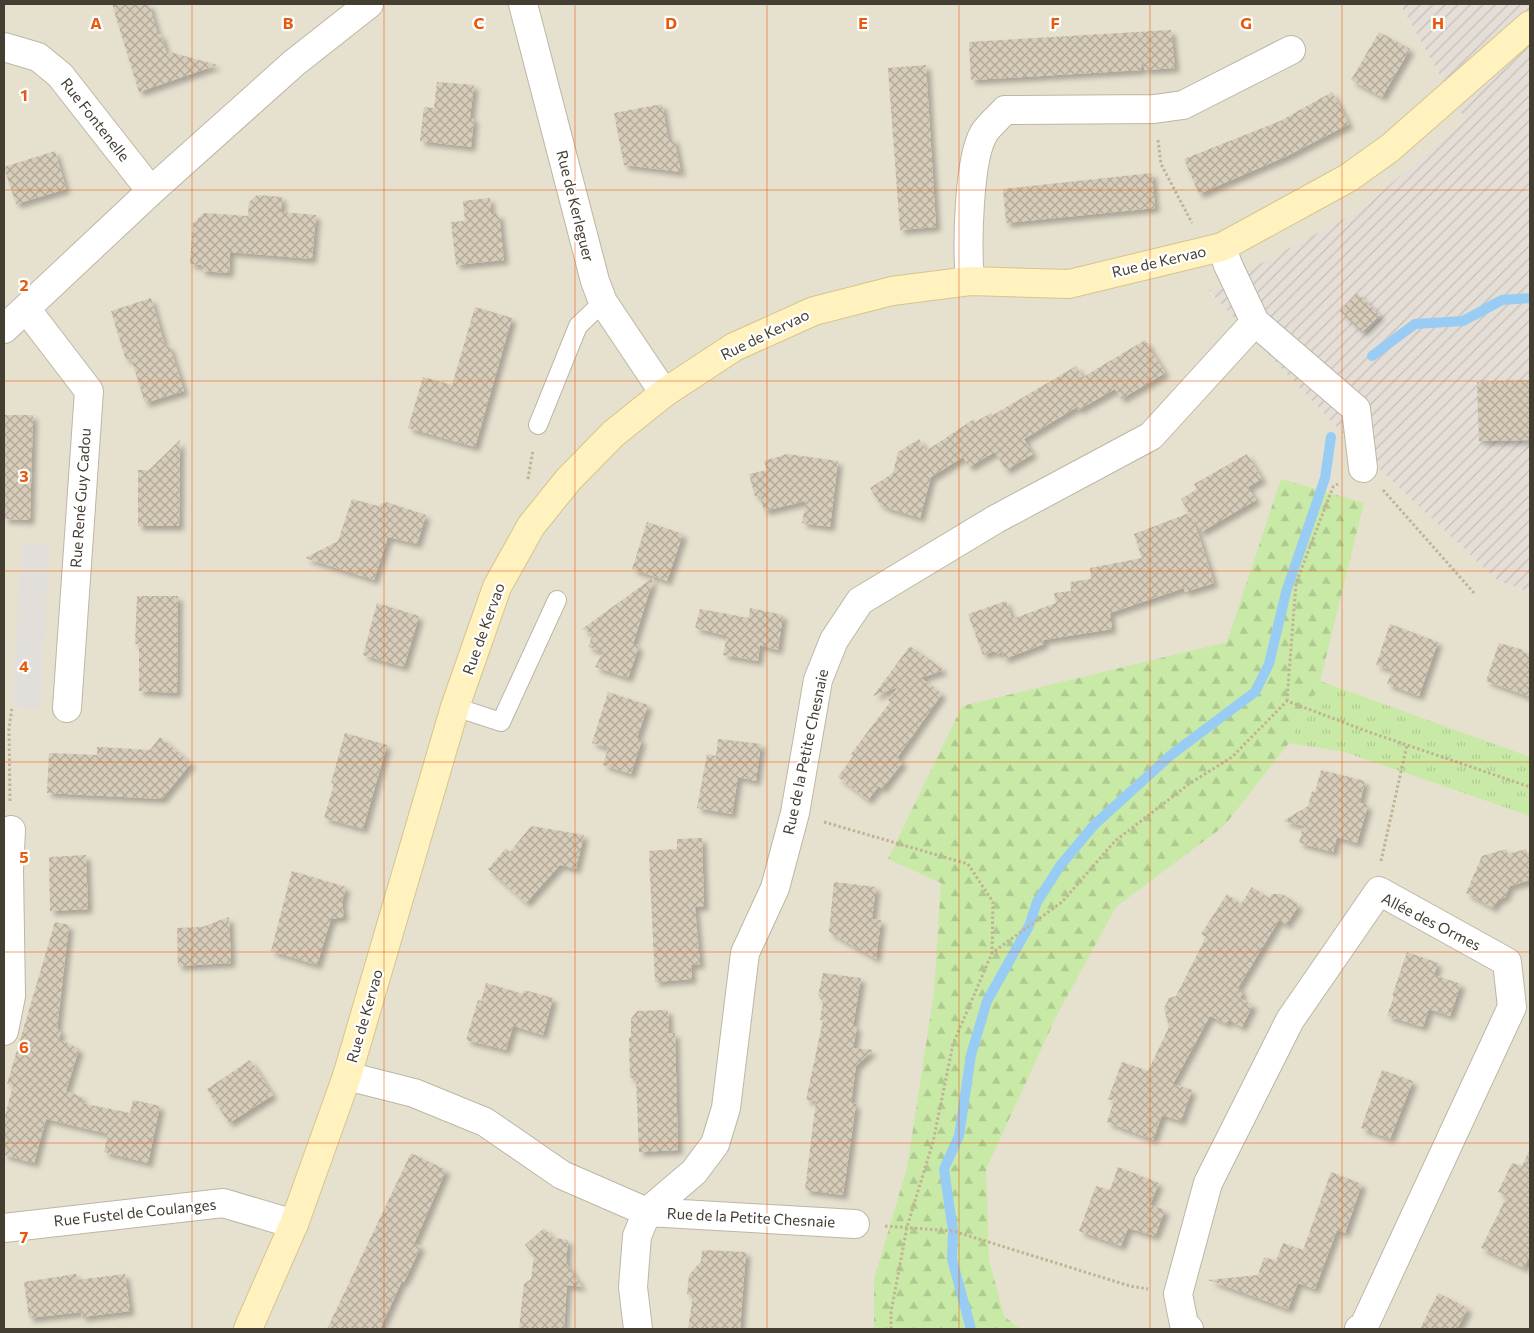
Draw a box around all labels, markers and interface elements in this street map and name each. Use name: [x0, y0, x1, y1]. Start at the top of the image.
text: A: [90, 13, 102, 32]
text: B: [283, 13, 294, 32]
text: C: [474, 13, 485, 32]
text: D: [665, 13, 677, 32]
text: E: [858, 13, 868, 32]
text: F: [1050, 13, 1060, 32]
text: G: [1240, 13, 1252, 32]
text: H: [1432, 13, 1444, 32]
street label: Rue Fontenelle: [58, 74, 134, 165]
text: 1: [20, 85, 28, 104]
street label: Rue de Kerleguer: [553, 148, 599, 263]
street label: Rue de Kervao: [1110, 241, 1208, 281]
text: 2: [19, 275, 29, 294]
street label: Rue de Kervao: [717, 305, 812, 363]
street label: Rue René Guy Cadou: [66, 427, 94, 568]
text: 3: [19, 466, 29, 485]
street label: Rue de Kervao: [458, 580, 508, 677]
text: 4: [19, 656, 29, 675]
street label: Rue de la Petite Chesnaie: [779, 667, 831, 836]
text: 5: [19, 847, 29, 866]
street label: Allée des Ormes: [1379, 888, 1484, 954]
street label: Rue de Kervao: [342, 967, 386, 1065]
text: 6: [19, 1037, 29, 1056]
street label: Rue Fustel de Coulanges: [53, 1194, 217, 1229]
street label: Rue de la Petite Chesnaie: [666, 1204, 836, 1230]
text: 7: [20, 1227, 29, 1246]

